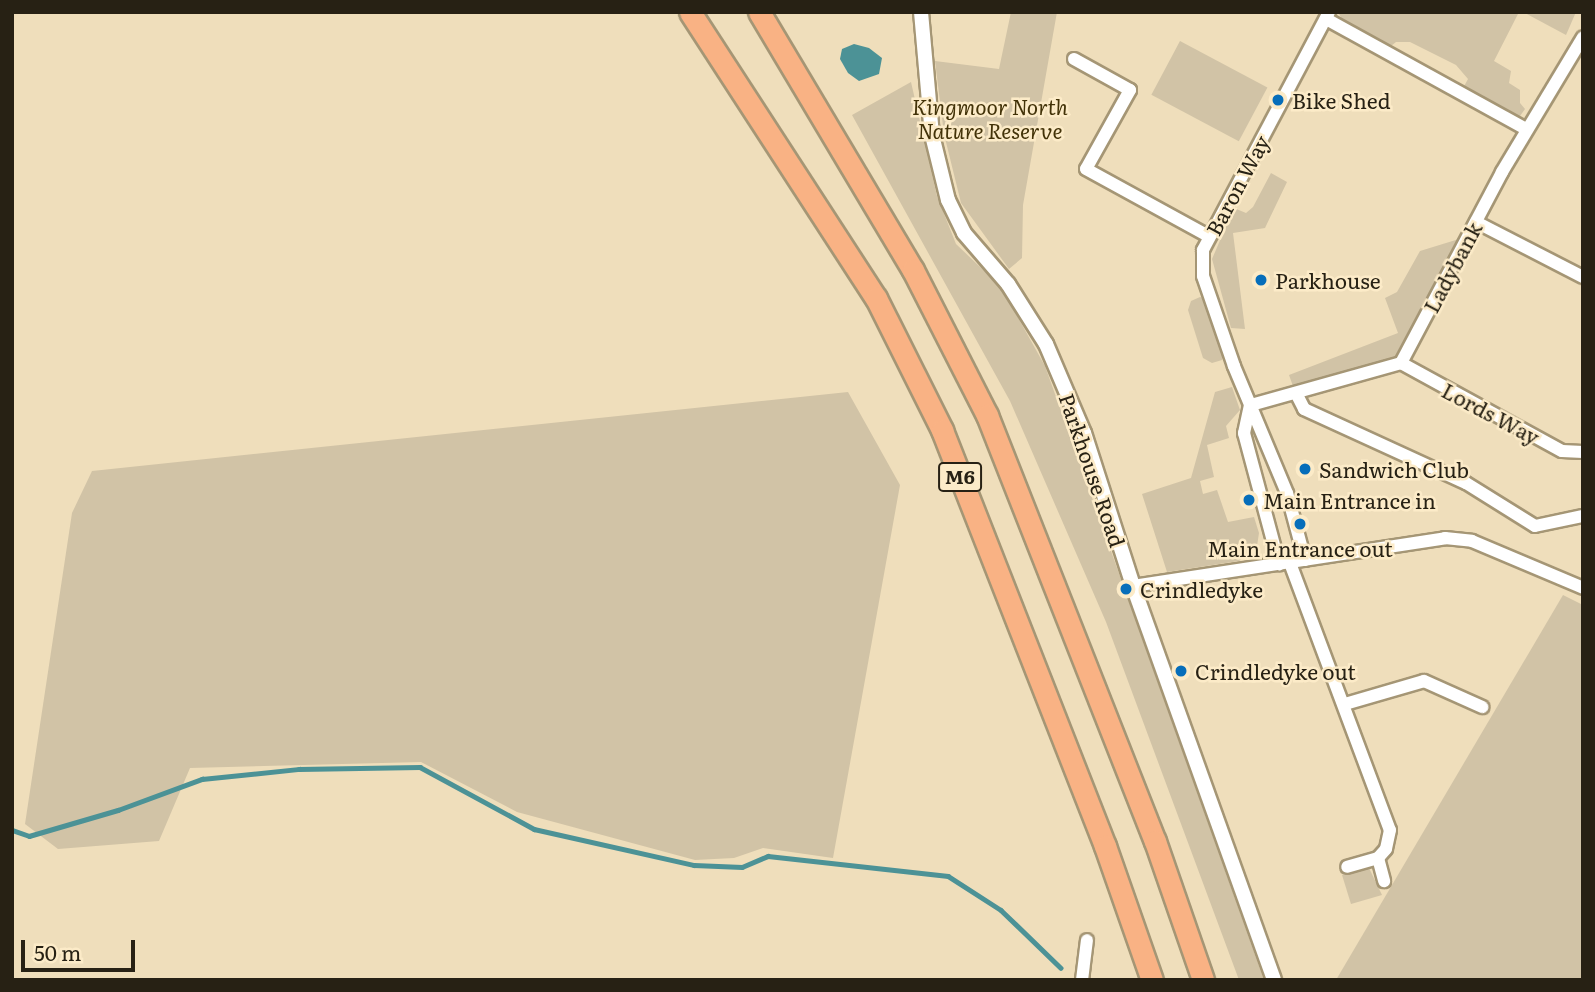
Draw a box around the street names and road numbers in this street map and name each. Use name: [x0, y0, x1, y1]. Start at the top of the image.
street label: Baron Way: [1200, 131, 1274, 239]
street label: Ladybank: [1418, 217, 1486, 317]
street label: Lords Way: [1438, 377, 1544, 449]
street label: Parkhouse Road: [1055, 390, 1131, 550]
road number: M6: [937, 462, 983, 492]

